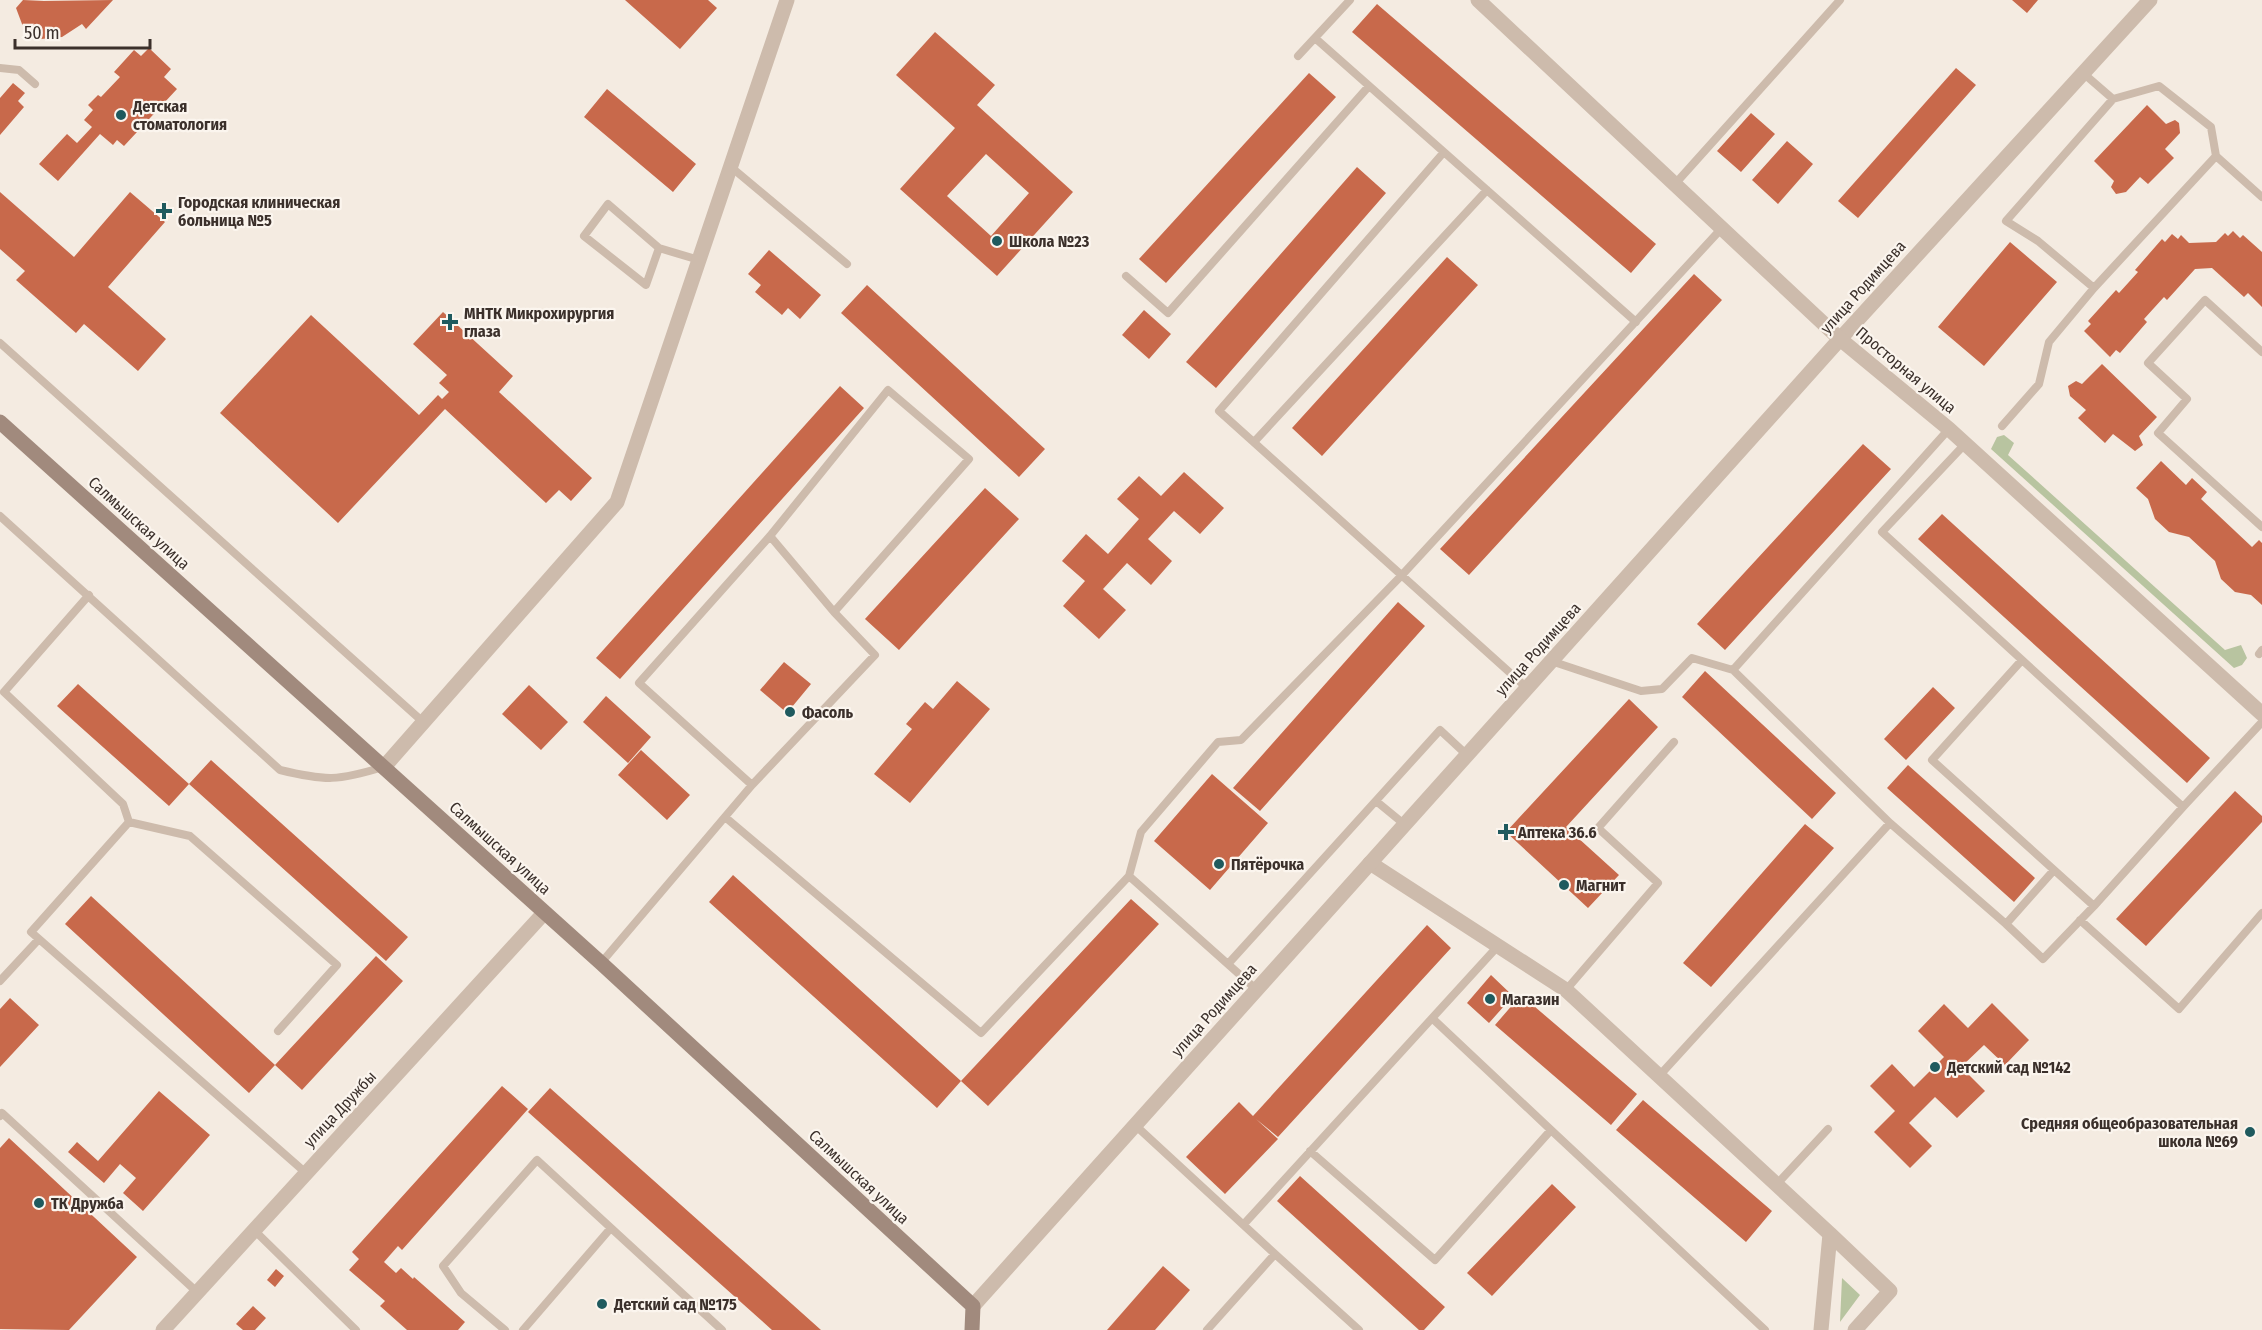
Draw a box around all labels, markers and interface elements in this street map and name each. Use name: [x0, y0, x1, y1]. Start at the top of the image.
scale bar: [15, 12, 150, 50]
text: 50 m: [24, 22, 60, 44]
place label: Детская стоматология: [132, 97, 227, 134]
marker: Детская стоматология: [114, 108, 128, 122]
place label: Городская клиническая больница №5: [178, 193, 340, 230]
marker: Городская клиническая больница №5: [155, 202, 173, 220]
place label: Школа №23: [1009, 232, 1090, 251]
marker: Школа №23: [990, 234, 1004, 248]
street label: улица Родимцева: [1816, 237, 1910, 337]
place label: МНТК Микрохирургия глаза: [464, 304, 614, 341]
marker: МНТК Микрохирургия глаза: [441, 313, 459, 331]
street label: Просторная улица: [1852, 323, 1960, 417]
street label: Салмышская улица: [84, 473, 194, 574]
street label: улица Родимцева: [1491, 599, 1585, 699]
place label: Фасоль: [802, 703, 853, 722]
marker: Фасоль: [783, 705, 797, 719]
street label: Салмышская улица: [445, 798, 555, 899]
place label: Аптека 36.6: [1517, 823, 1597, 842]
marker: Аптека 36.6: [1499, 825, 1513, 839]
place label: Пятёрочка: [1231, 855, 1304, 874]
marker: Пятёрочка: [1212, 857, 1226, 871]
place label: Магнит: [1576, 876, 1626, 895]
marker: Магнит: [1557, 878, 1571, 892]
street label: улица Родимцева: [1167, 960, 1261, 1060]
place label: Магазин: [1502, 990, 1559, 1009]
marker: Магазин: [1483, 992, 1497, 1006]
place label: Детский сад №142: [1946, 1058, 2071, 1077]
marker: Детский сад №142: [1928, 1060, 1942, 1074]
street label: улица Дружбы: [300, 1067, 380, 1151]
place label: Средняя общеобразовательная школа №69: [2021, 1114, 2238, 1151]
marker: Средняя общеобразовательная школа №69: [2243, 1125, 2257, 1139]
street label: Салмышская улица: [805, 1126, 913, 1228]
place label: ТК Дружба: [51, 1194, 124, 1213]
marker: ТК Дружба: [32, 1196, 46, 1210]
place label: Детский сад №175: [613, 1295, 737, 1314]
marker: Детский сад №175: [595, 1297, 609, 1311]

